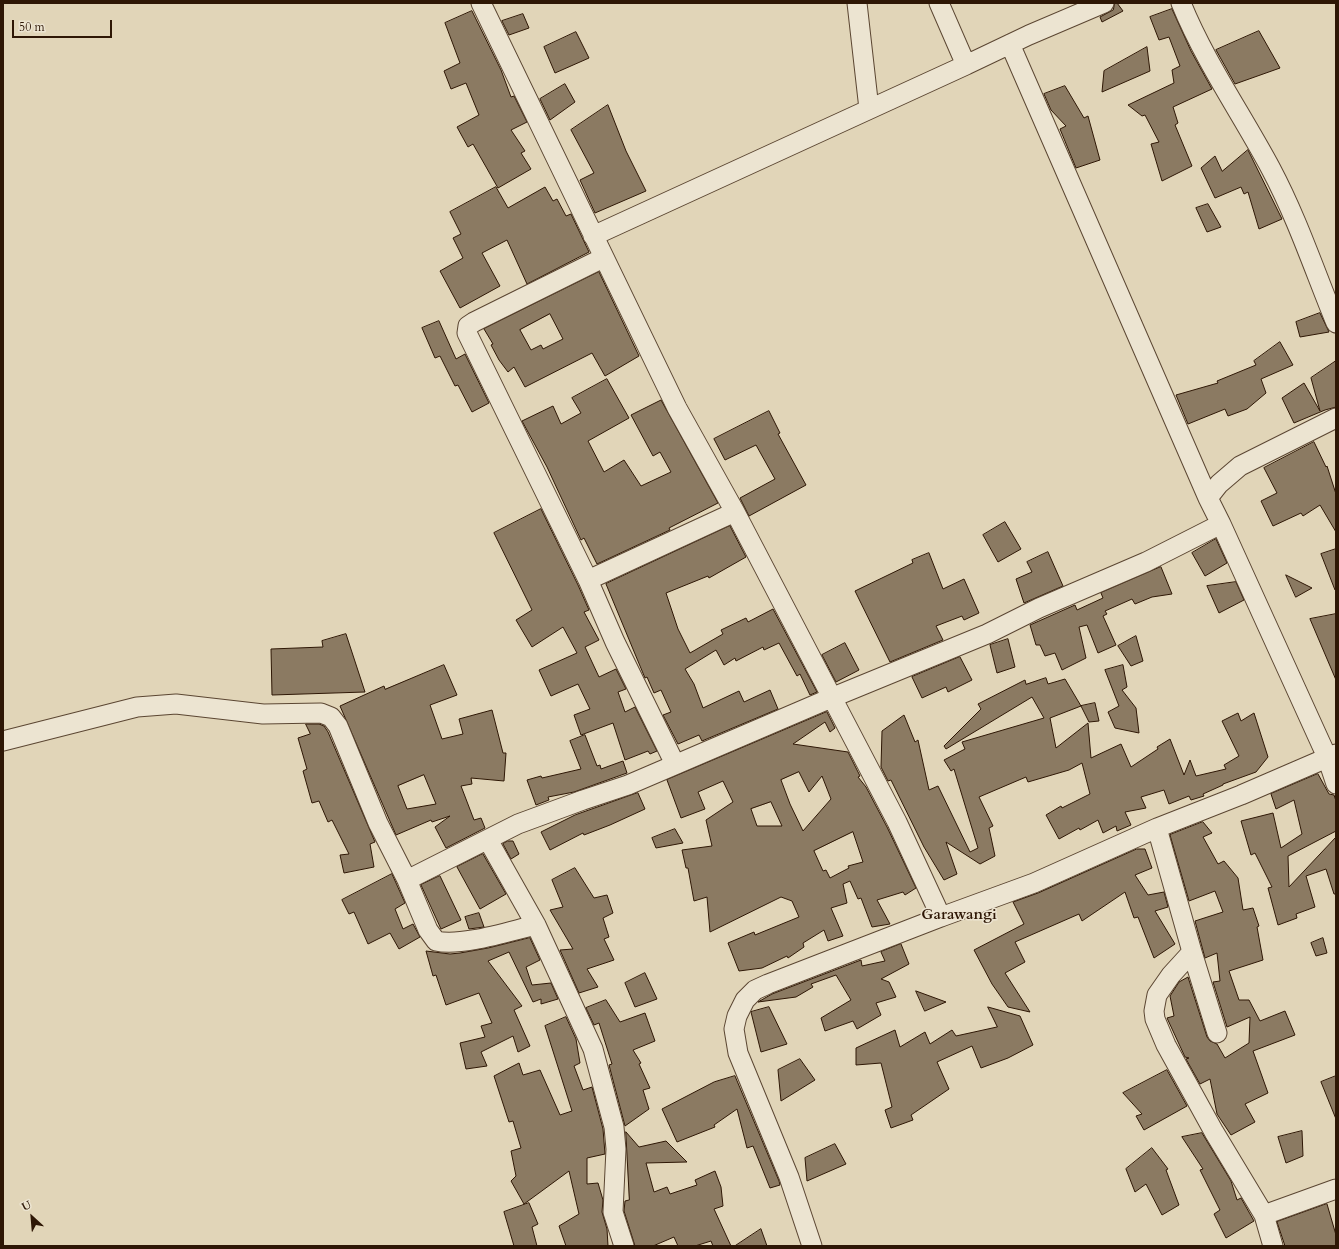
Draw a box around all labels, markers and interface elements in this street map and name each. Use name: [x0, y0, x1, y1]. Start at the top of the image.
scale bar: [14, 12, 114, 38]
text: 50 m: [19, 19, 45, 35]
district label: Garawangi: [921, 907, 997, 925]
north arrow: [12, 1197, 52, 1237]
text: U: [19, 1197, 34, 1214]

